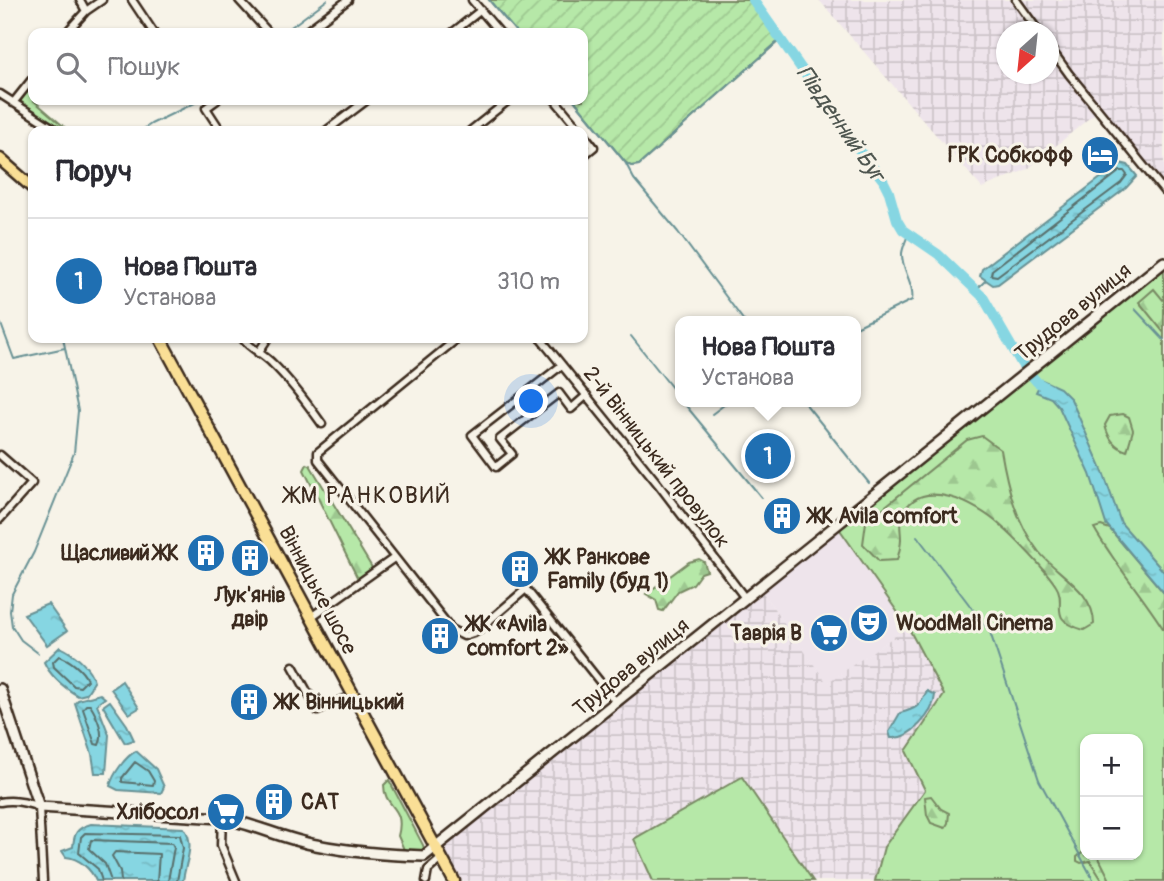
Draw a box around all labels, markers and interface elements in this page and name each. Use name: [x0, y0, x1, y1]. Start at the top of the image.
north arrow: [996, 21, 1059, 84]
search box: [28, 28, 588, 105]
icon: search: [52, 48, 90, 86]
text: Пошук: [108, 51, 181, 83]
water label: Південний Буг: [790, 60, 893, 189]
hotel icon: ГРК Собкофф: [1079, 134, 1121, 176]
place label: ГРК Собкофф: [948, 142, 1073, 169]
text: Поруч: [56, 153, 132, 190]
text: Нова Пошта: [123, 251, 257, 283]
street label: Трудова вулиця: [1010, 257, 1137, 367]
text: 1: [75, 267, 84, 296]
text: 310 m: [497, 267, 560, 296]
text: Установа: [123, 283, 216, 312]
popup: [675, 316, 861, 407]
text: Нова Пошта: [701, 331, 835, 363]
street label: 2-й Вінницький провулок: [577, 361, 736, 554]
text: Установа: [701, 363, 794, 392]
your location: [514, 384, 548, 418]
pin: 1: [745, 430, 791, 482]
district label: ЖМ РАНКОВИЙ: [282, 481, 451, 510]
building icon: ЖК Avila comfort: [761, 495, 803, 537]
place label: ЖК Avila comfort: [805, 503, 958, 530]
street label: Вінницьке шосе: [272, 521, 363, 660]
building icon: Щасливий ЖК: [185, 532, 227, 574]
building icon: Лук'янів двір: [229, 537, 271, 579]
place label: Щасливий ЖК: [60, 540, 179, 567]
place label: ЖК Ранкове Family (буд 1): [543, 544, 670, 595]
building icon: ЖК Ранкове Family (буд 1): [499, 548, 541, 590]
place label: Лук'янів двір: [214, 582, 285, 633]
theatre icon: WoodMall Cinema: [848, 602, 890, 644]
place label: WoodMall Cinema: [896, 610, 1053, 637]
place label: ЖК «Avila comfort 2»: [463, 611, 569, 662]
street label: Трудова вулиця: [568, 612, 695, 722]
supermarket icon: Таврія В: [808, 612, 850, 654]
building icon: ЖК «Avila comfort 2»: [419, 615, 461, 657]
place label: Таврія В: [729, 620, 802, 647]
building icon: ЖК Вінницький: [228, 681, 270, 723]
place label: ЖК Вінницький: [272, 689, 404, 716]
map controls: [1080, 734, 1143, 860]
button: +: [1080, 734, 1143, 797]
building icon: САТ: [253, 781, 295, 823]
place label: САТ: [301, 789, 340, 816]
supermarket icon: Хлібосол: [205, 791, 247, 833]
button: −: [1080, 797, 1143, 860]
place label: Хлібосол: [117, 799, 199, 826]

